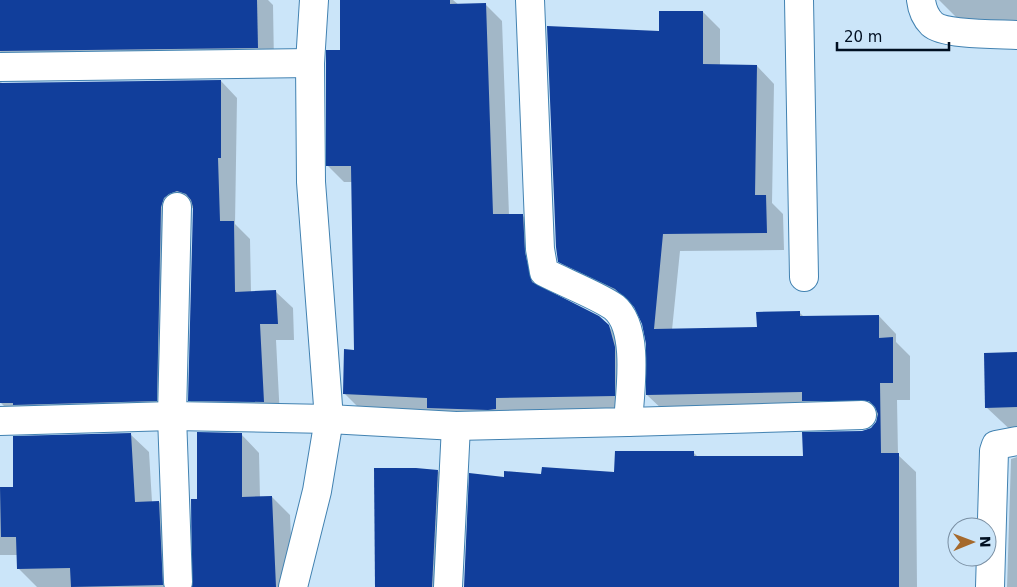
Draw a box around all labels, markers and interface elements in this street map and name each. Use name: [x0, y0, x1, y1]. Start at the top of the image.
scale bar: [837, 20, 950, 52]
text: 20 m: [844, 28, 882, 46]
north arrow: [947, 517, 997, 567]
text: N: [977, 536, 993, 548]

